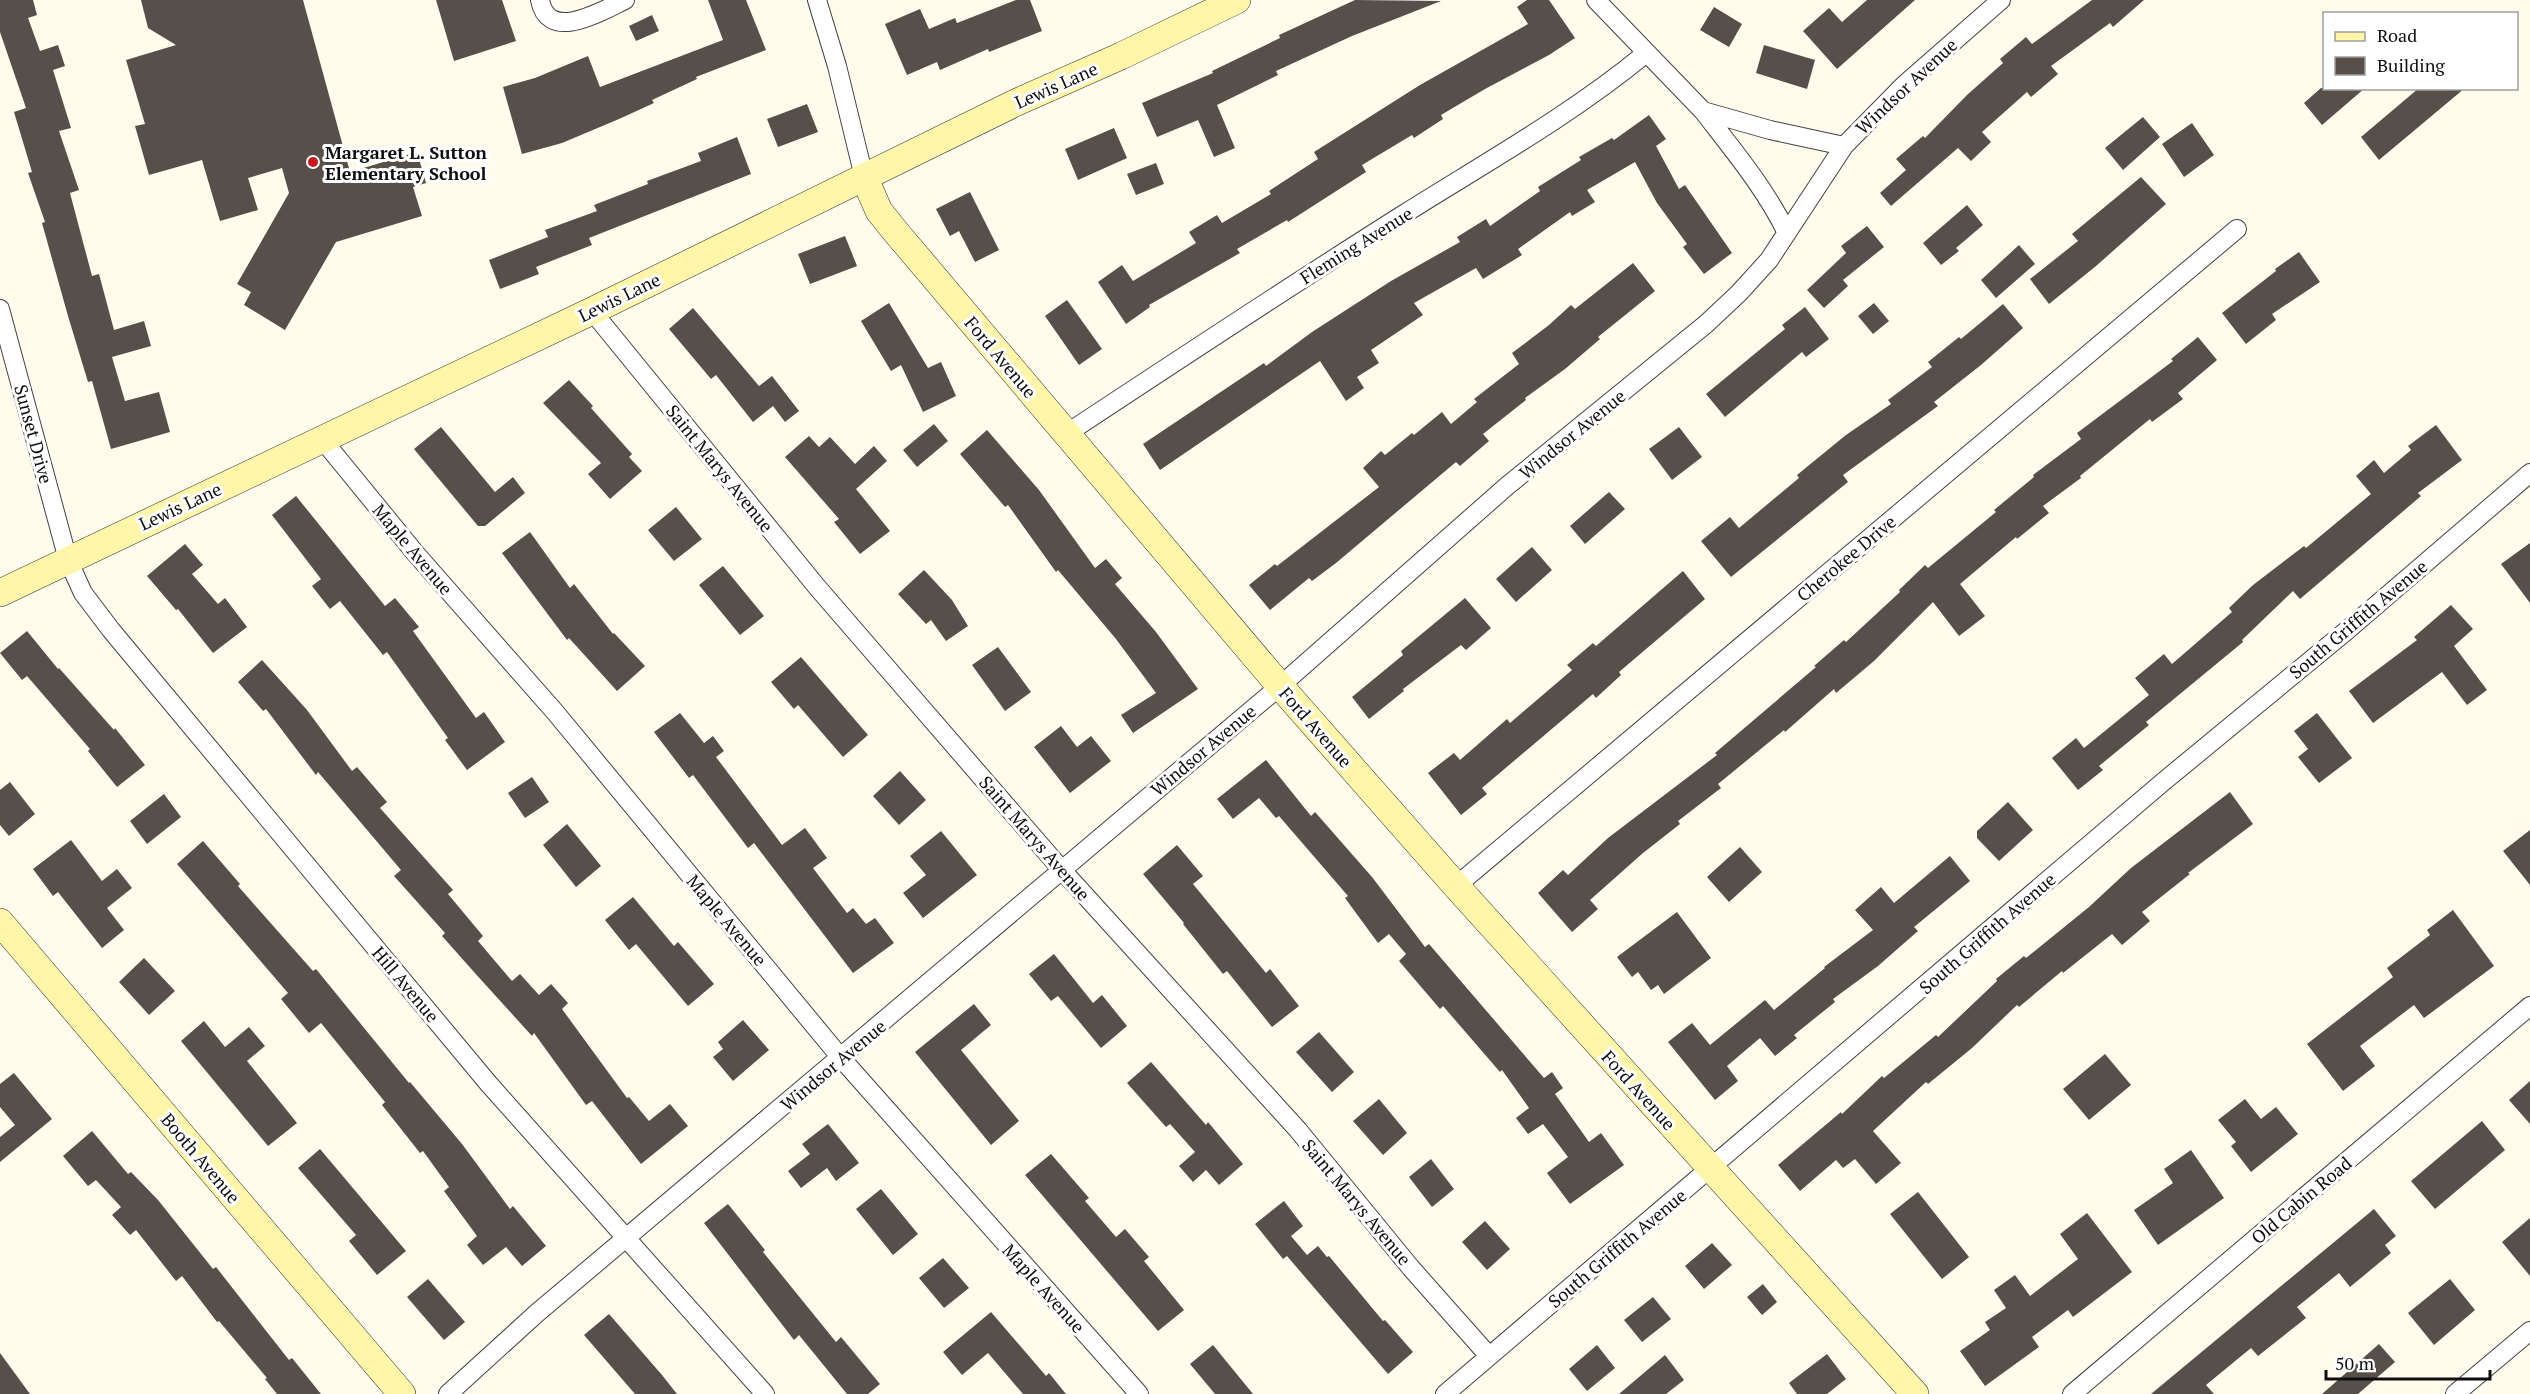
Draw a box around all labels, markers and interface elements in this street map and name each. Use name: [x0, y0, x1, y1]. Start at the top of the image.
legend: [2323, 12, 2518, 90]
text: Road: [2377, 23, 2417, 47]
street label: Windsor Avenue: [1850, 33, 1962, 139]
text: Building: [2377, 53, 2445, 77]
street label: Lewis Lane: [1011, 56, 1101, 114]
place label: Margaret L. Sutton Elementary School: [325, 140, 487, 185]
marker: Margaret L. Sutton Elementary School: [306, 155, 320, 169]
street label: Fleming Avenue: [1295, 201, 1417, 289]
street label: Lewis Lane: [574, 267, 664, 327]
street label: Ford Avenue: [960, 311, 1042, 403]
street label: Sunset Drive: [9, 382, 59, 486]
street label: Windsor Avenue: [1514, 384, 1630, 484]
street label: Saint Marys Avenue: [661, 399, 779, 537]
street label: Lewis Lane: [135, 476, 225, 536]
street label: Maple Avenue: [368, 498, 458, 600]
street label: Cherokee Drive: [1791, 509, 1901, 607]
street label: South Griffith Avenue: [2284, 554, 2432, 684]
street label: Ford Avenue: [1274, 682, 1358, 772]
street label: Windsor Avenue: [1145, 699, 1261, 801]
street label: Saint Marys Avenue: [974, 771, 1096, 905]
street label: South Griffith Avenue: [1914, 867, 2060, 999]
street label: Maple Avenue: [682, 869, 772, 971]
street label: Hill Avenue: [367, 941, 445, 1027]
street label: Windsor Avenue: [775, 1014, 891, 1116]
street label: Ford Avenue: [1597, 1045, 1681, 1135]
street label: Booth Avenue: [156, 1108, 246, 1208]
street label: Saint Marys Avenue: [1297, 1134, 1417, 1270]
street label: Old Cabin Road: [2246, 1151, 2356, 1249]
street label: South Griffith Avenue: [1543, 1183, 1691, 1313]
street label: Maple Avenue: [998, 1238, 1090, 1338]
scale bar: [2326, 1343, 2490, 1381]
text: 50 m: [2335, 1351, 2375, 1375]

